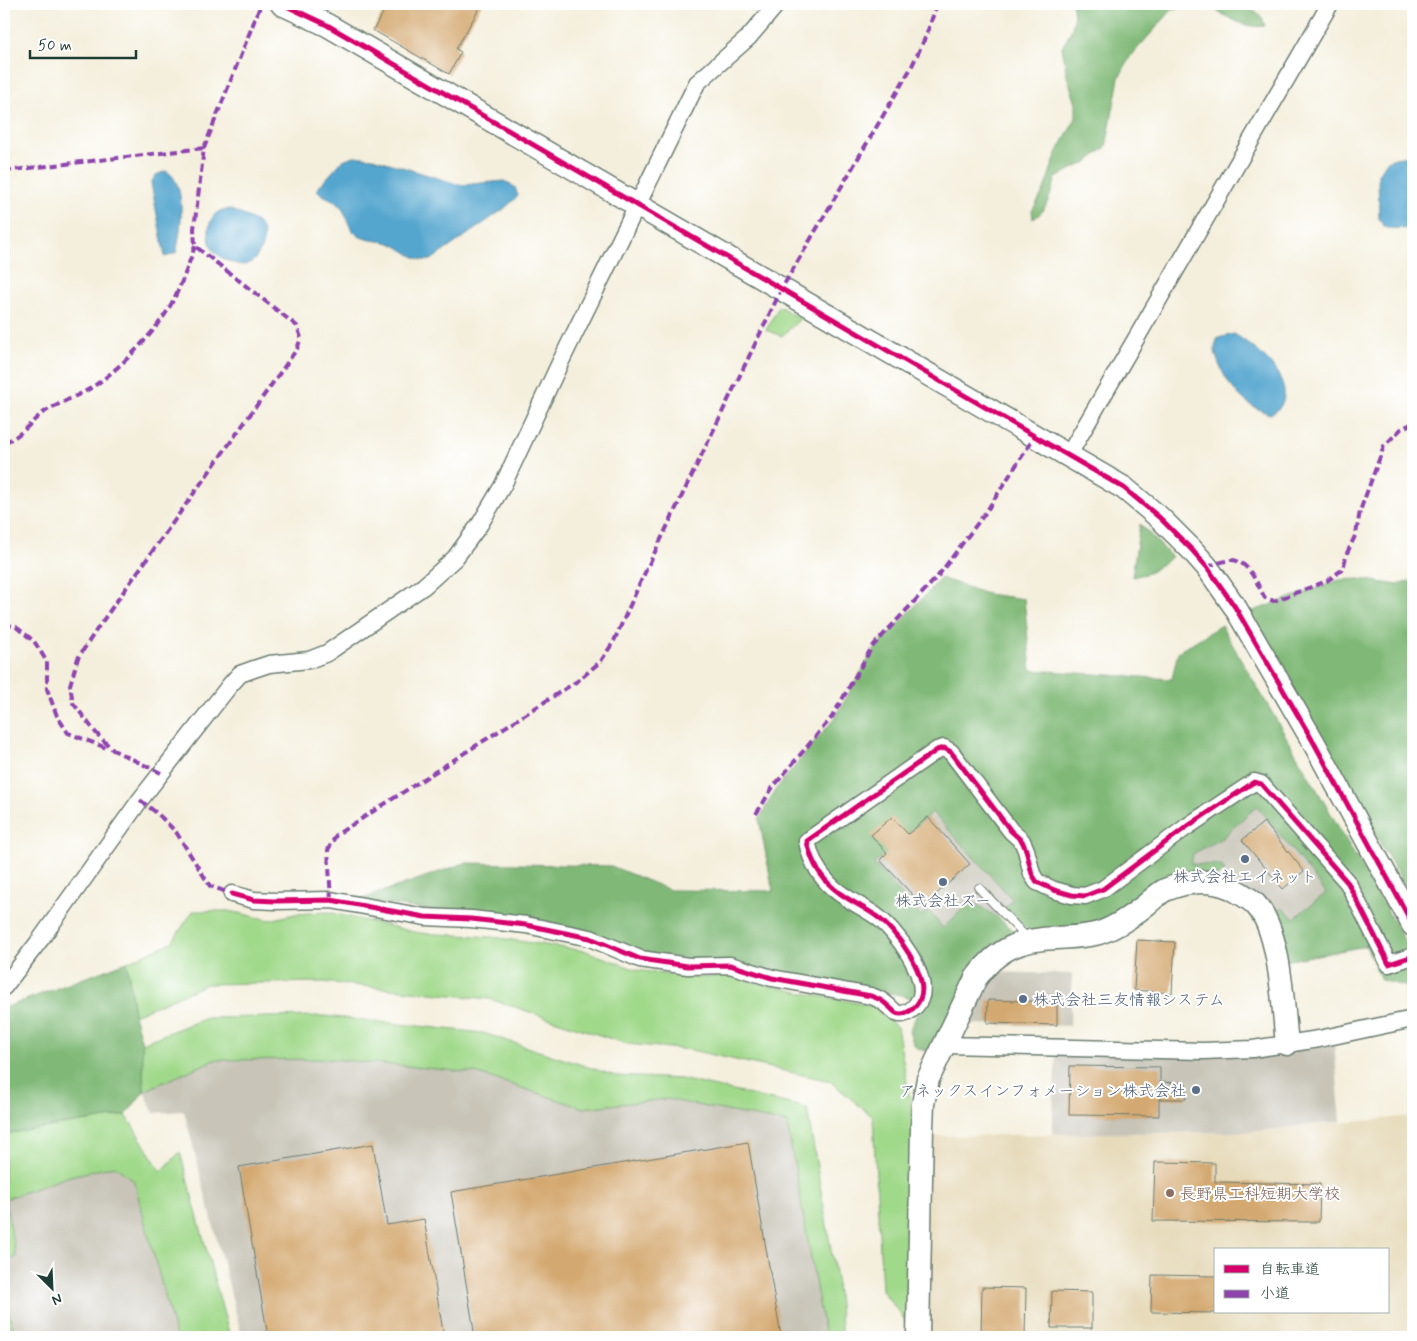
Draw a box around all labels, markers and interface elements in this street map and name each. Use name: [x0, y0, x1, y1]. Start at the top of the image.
scale bar: [30, 28, 136, 60]
text: 50 m: [38, 36, 72, 56]
marker: 株式会社エイネット: [1239, 853, 1251, 865]
place label: 株式会社エイネット: [1173, 867, 1317, 888]
marker: 株式会社ズー: [937, 876, 949, 888]
place label: 株式会社ズー: [895, 891, 991, 912]
place label: 株式会社三友情報システム: [1033, 990, 1225, 1011]
marker: 株式会社三友情報システム: [1017, 993, 1029, 1005]
place label: アネックスインフォメーション株式会社: [899, 1081, 1186, 1102]
marker: アネックスインフォメーション株式会社: [1190, 1084, 1202, 1096]
place label: 長野県工科短期大学校: [1180, 1184, 1340, 1205]
marker: 長野県工科短期大学校: [1164, 1187, 1176, 1199]
legend: [1214, 1248, 1390, 1314]
text: 自転車道: [1260, 1260, 1320, 1280]
north arrow: [28, 1264, 78, 1314]
text: 小道: [1260, 1284, 1290, 1304]
text: N: [49, 1289, 65, 1309]

